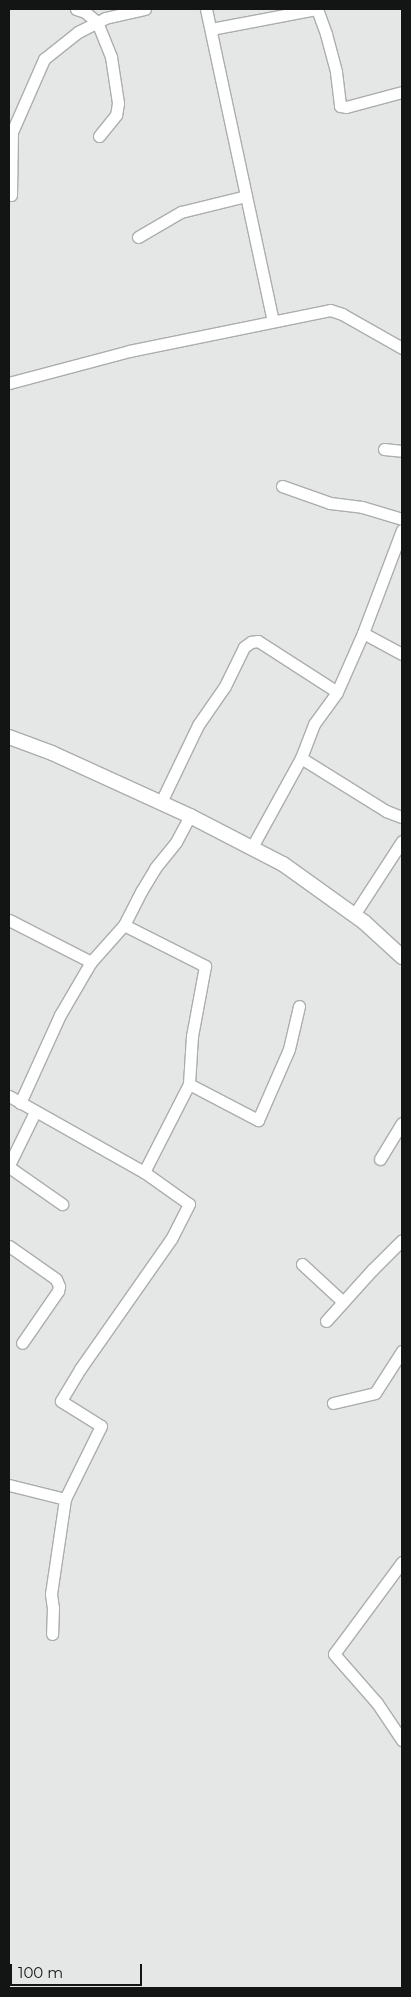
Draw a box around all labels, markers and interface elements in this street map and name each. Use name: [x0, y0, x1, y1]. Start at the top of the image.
scale bar: [12, 1954, 145, 1986]
text: 100 m: [18, 1963, 63, 1982]

